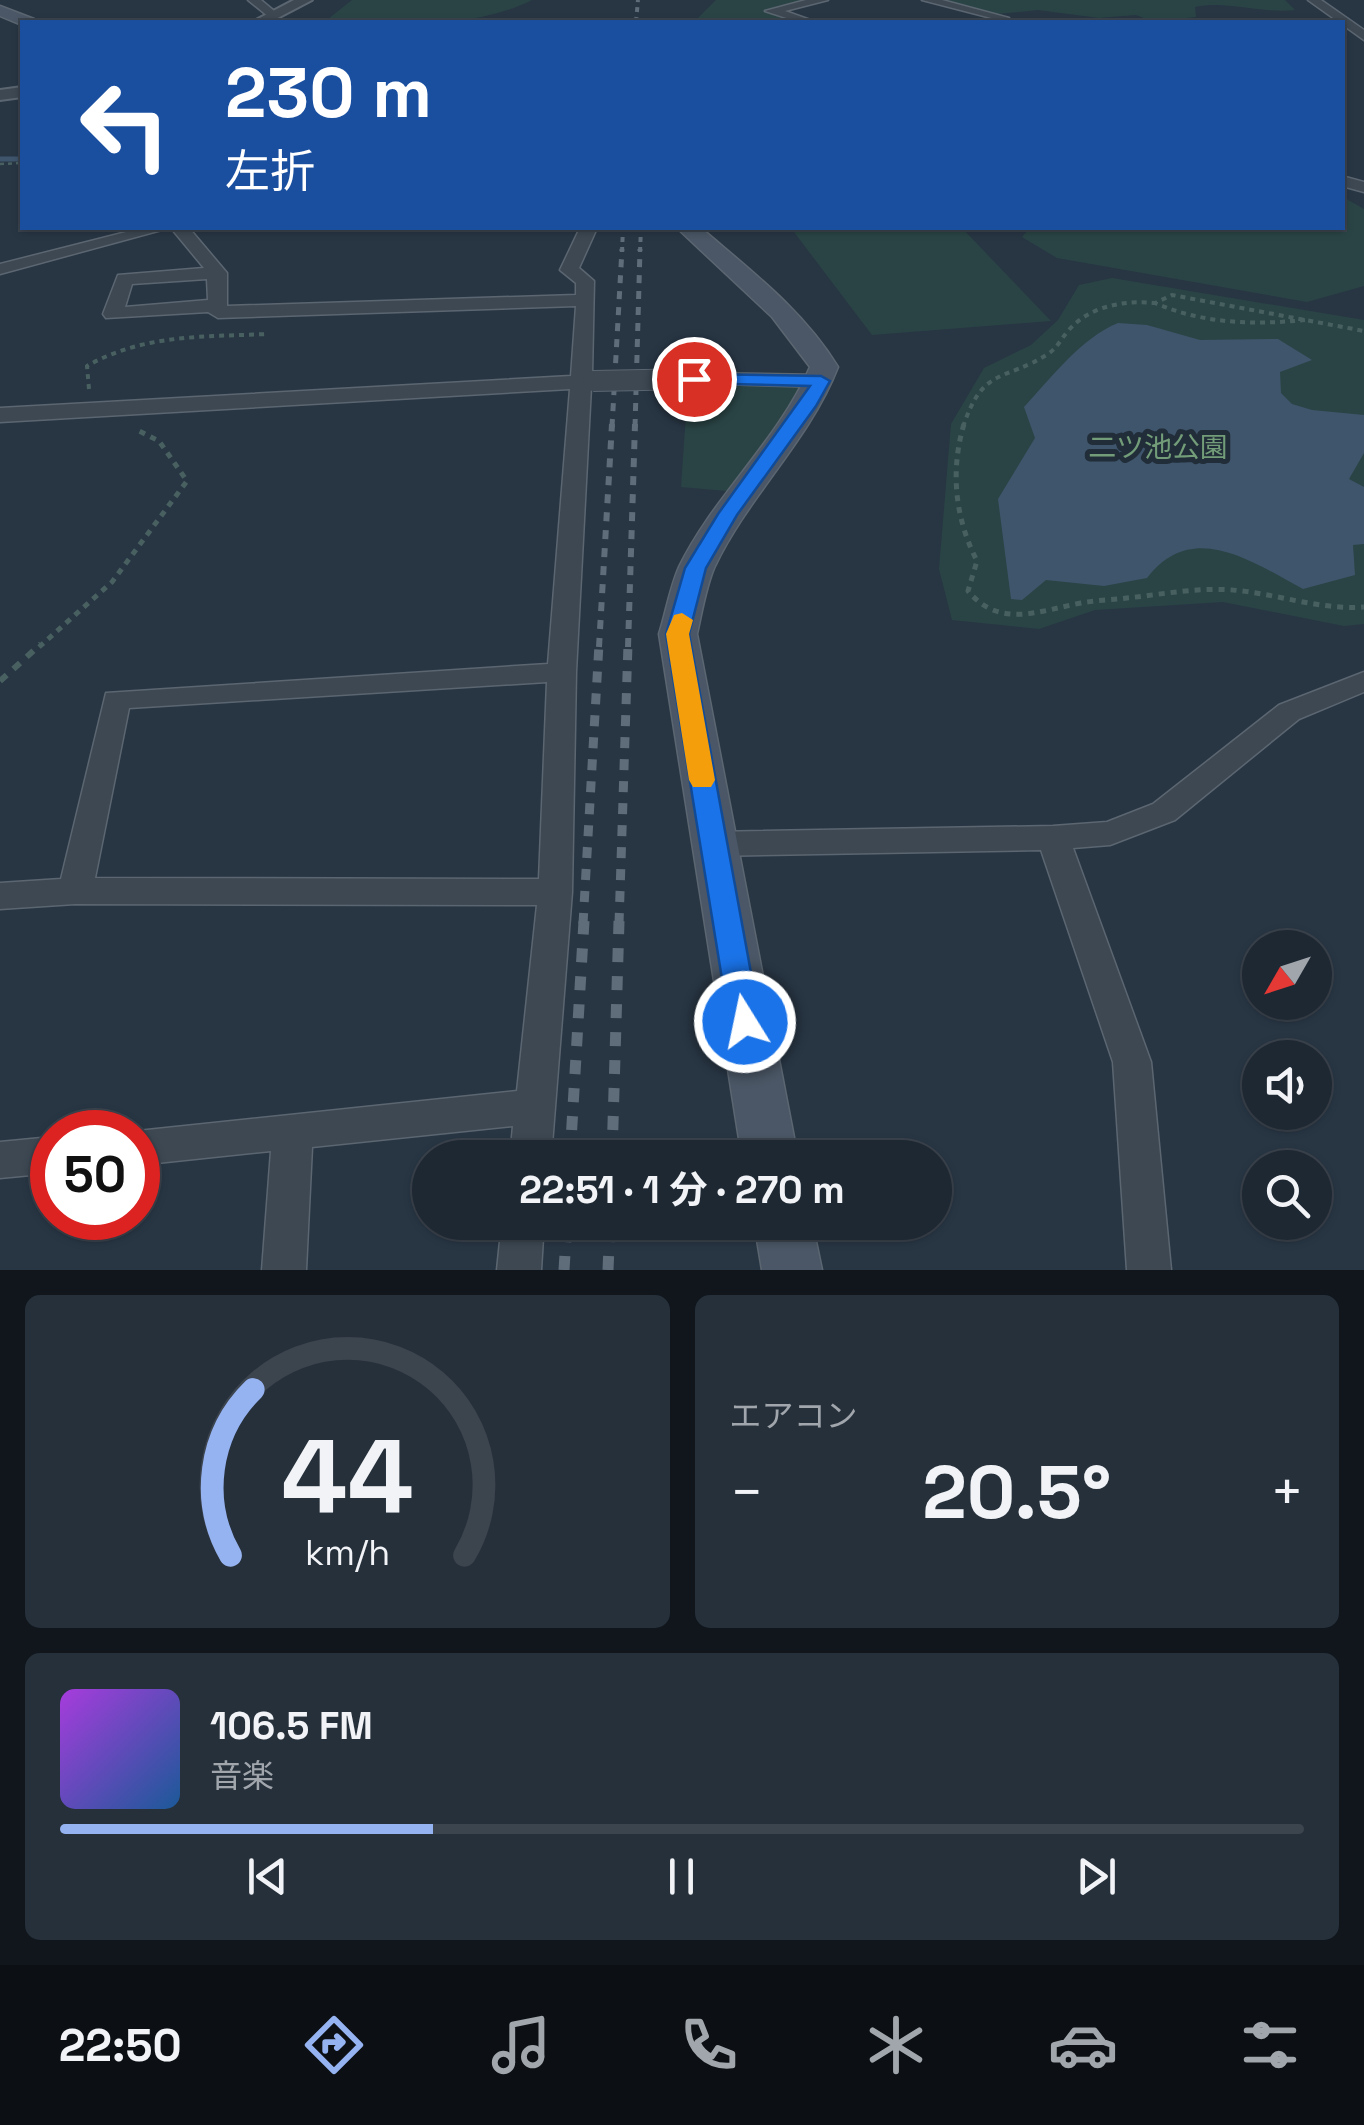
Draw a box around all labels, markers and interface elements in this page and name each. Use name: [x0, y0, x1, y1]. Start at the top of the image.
text: 230 m: [225, 48, 432, 137]
icon: left: [60, 60, 190, 190]
text: 左折: [225, 143, 315, 200]
pin: [652, 337, 737, 422]
icon: arrive: [667, 352, 722, 407]
park label: 二ツ池公園: [1088, 429, 1228, 465]
north arrow: [1242, 930, 1332, 1020]
map controls: [1242, 930, 1332, 1240]
position arrow: [693, 970, 797, 1074]
button: sound: [1242, 1040, 1332, 1130]
speed limit sign: 50: [30, 1110, 160, 1240]
button: search: [1242, 1150, 1332, 1240]
text: 22:51 · 1 分 · 270 m: [519, 1166, 845, 1214]
text: エアコン: [730, 1396, 858, 1436]
text: 44: [281, 1411, 413, 1543]
text: 20.5°: [922, 1444, 1111, 1540]
text: −: [730, 1457, 764, 1527]
text: +: [1270, 1457, 1304, 1527]
text: km/h: [305, 1530, 390, 1575]
text: 106.5 FM: [210, 1702, 373, 1750]
text: 音楽: [210, 1756, 274, 1796]
icon: previous: [240, 1849, 295, 1904]
icon: pause: [654, 1849, 709, 1904]
icon: next: [1069, 1849, 1124, 1904]
icon: directions: [299, 2010, 369, 2080]
icon: music: [486, 2010, 556, 2080]
icon: phone: [674, 2010, 744, 2080]
icon: climate: [861, 2010, 931, 2080]
icon: car: [1048, 2010, 1118, 2080]
icon: filters: [1235, 2010, 1305, 2080]
text: 22:50: [59, 2017, 182, 2074]

